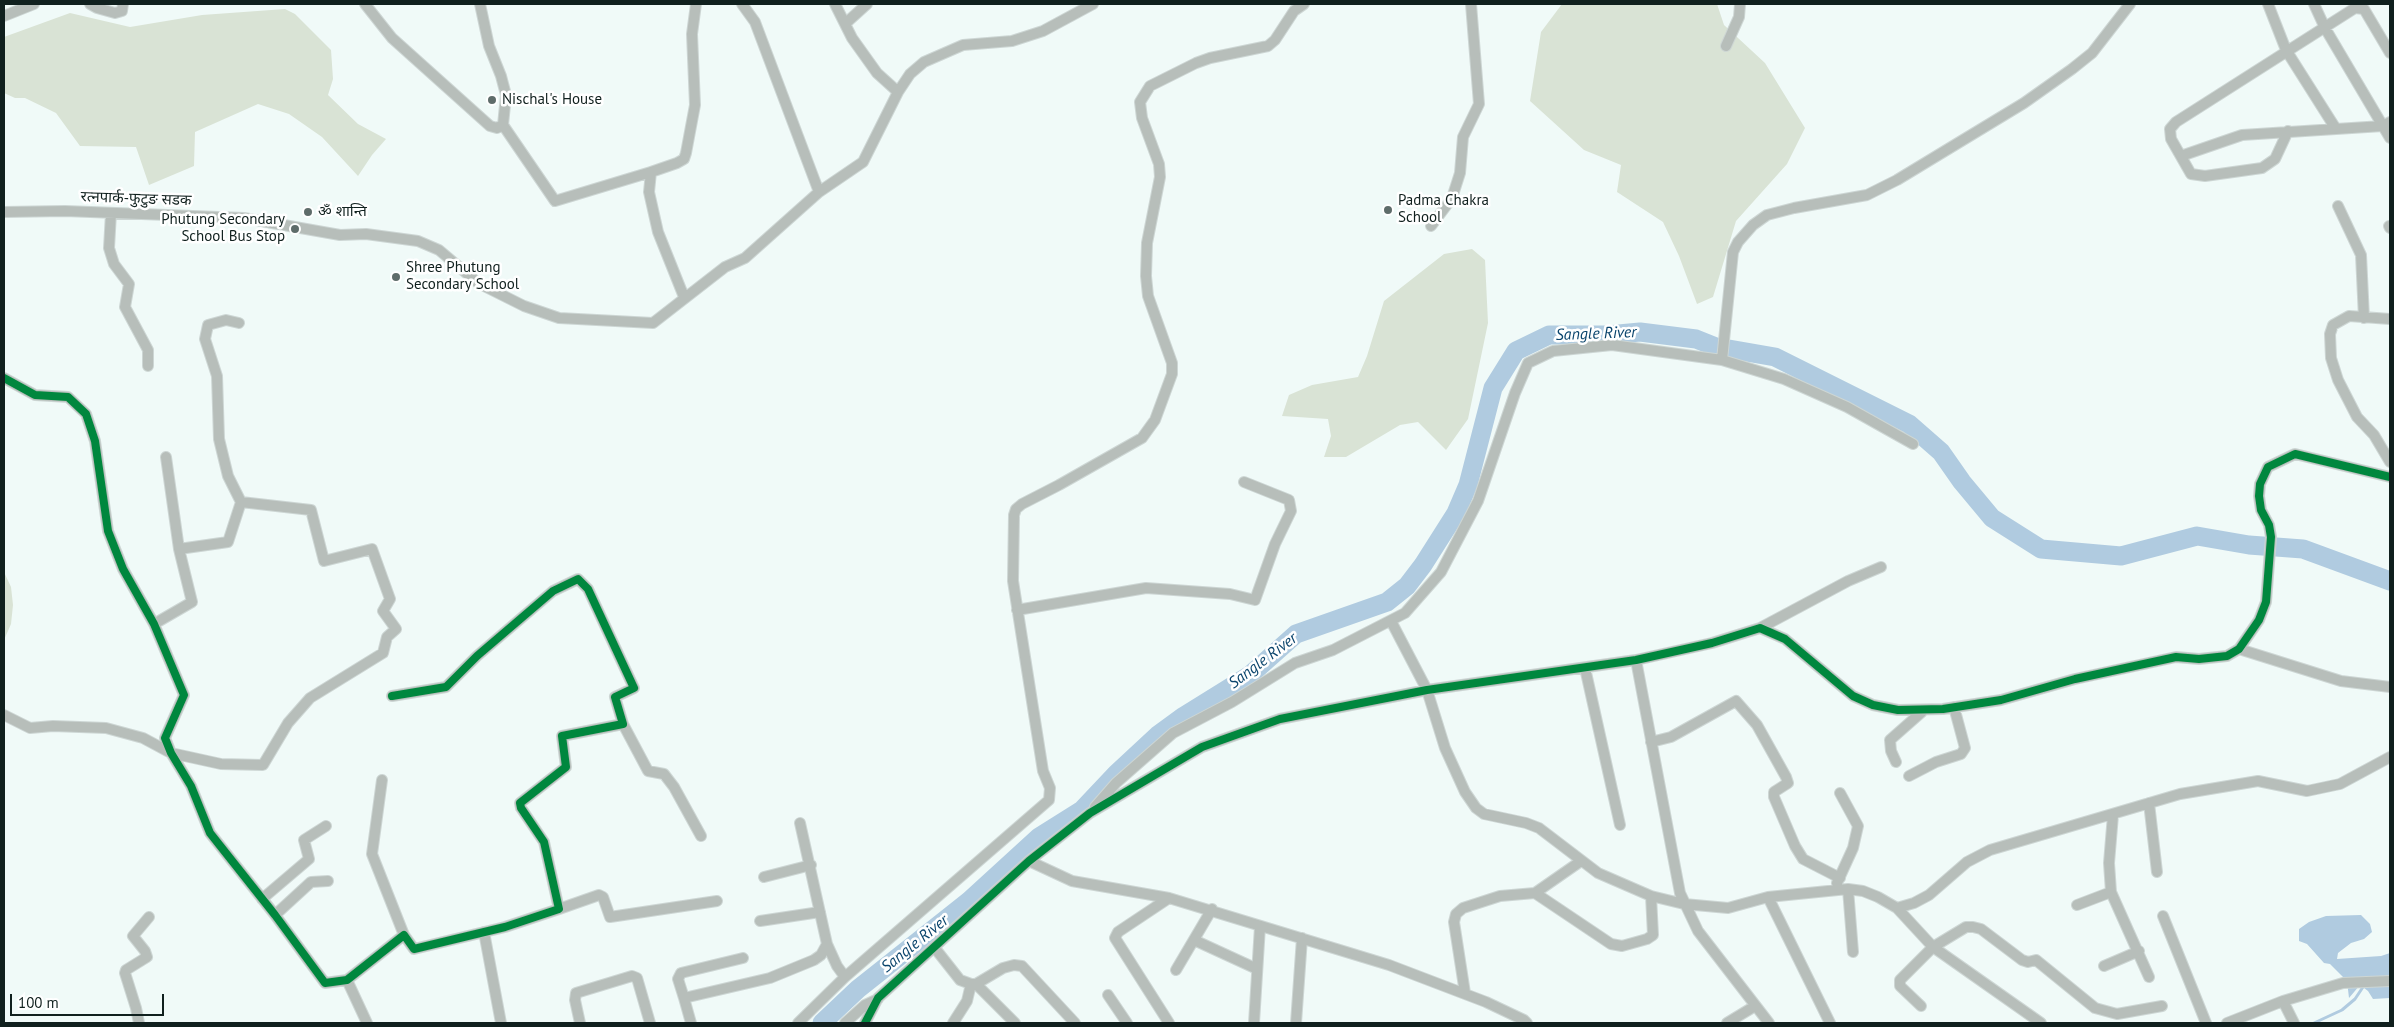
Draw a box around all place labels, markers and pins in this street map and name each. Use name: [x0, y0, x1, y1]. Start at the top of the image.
place label: Nischal's House: [502, 91, 602, 109]
marker: Nischal's House: [486, 94, 498, 106]
place label: Padma Chakra School: [1398, 192, 1489, 227]
place label: ॐ शान्ति: [318, 203, 367, 221]
marker: Padma Chakra School: [1382, 204, 1394, 216]
marker: ॐ शान्ति: [302, 206, 314, 218]
place label: Phutung Secondary School Bus Stop: [161, 211, 285, 246]
marker: Phutung Secondary School Bus Stop: [289, 223, 301, 235]
place label: Shree Phutung Secondary School: [406, 259, 519, 294]
marker: Shree Phutung Secondary School: [390, 271, 402, 283]

